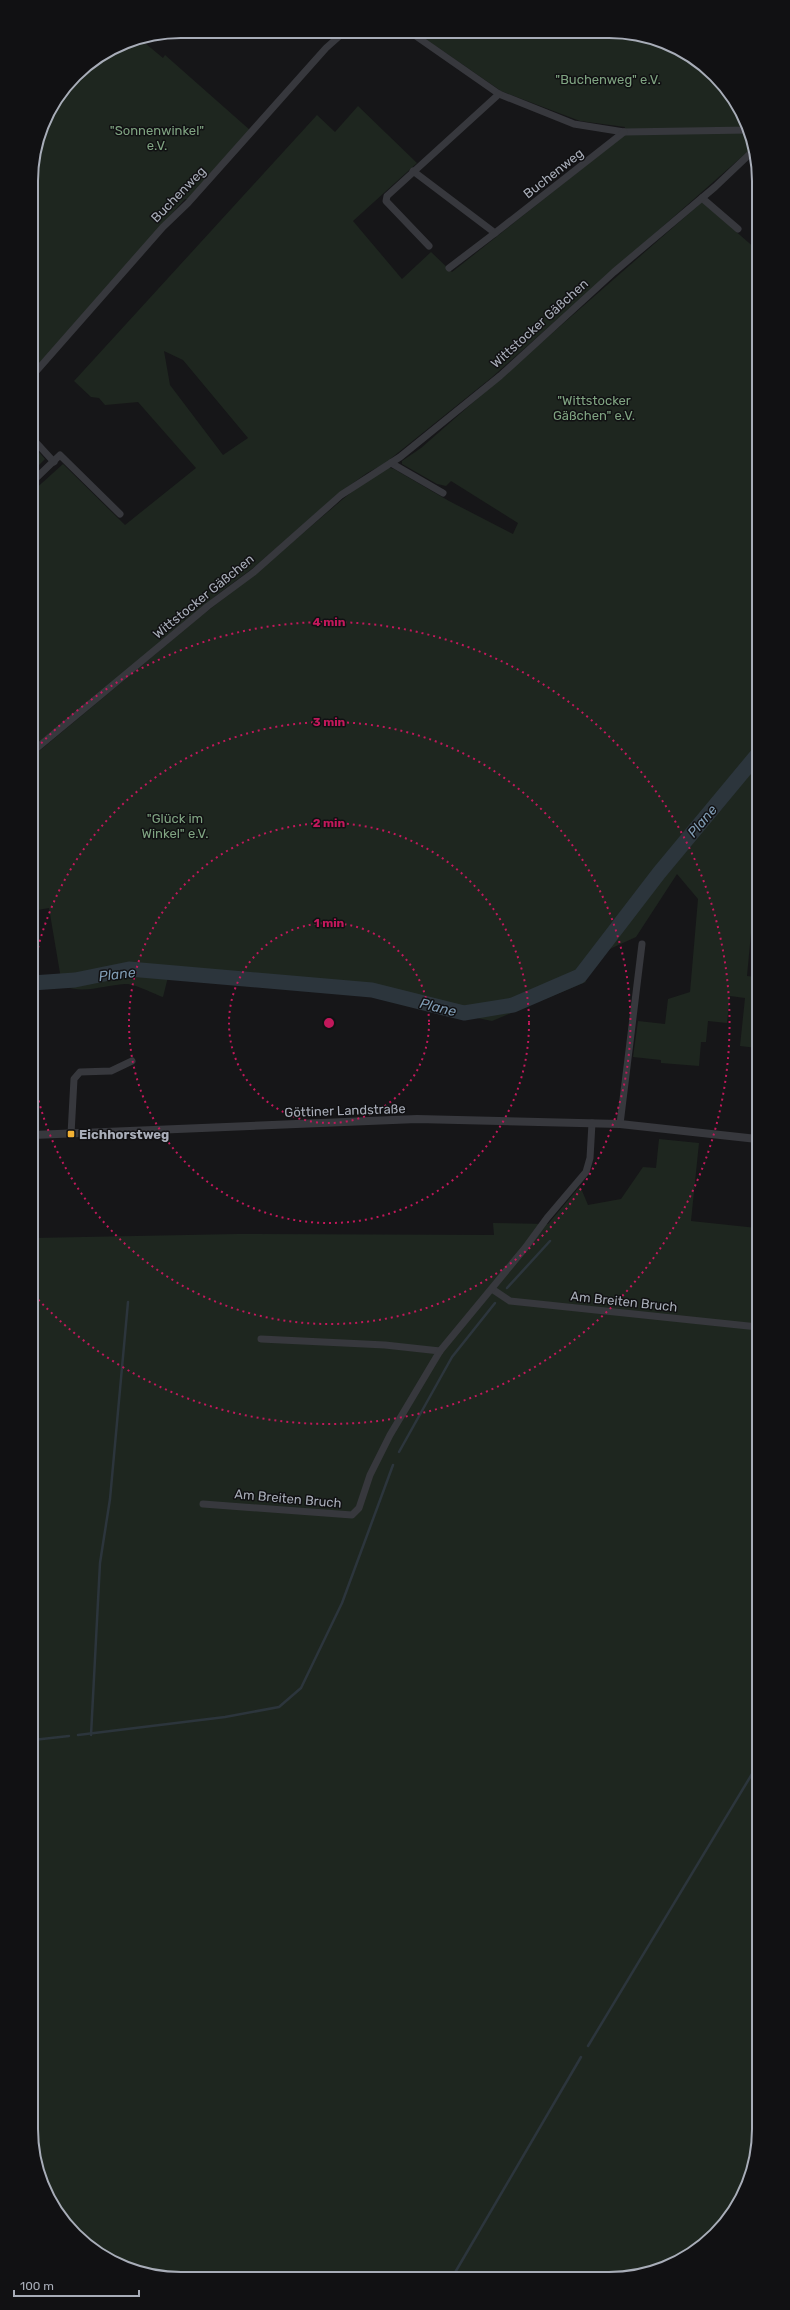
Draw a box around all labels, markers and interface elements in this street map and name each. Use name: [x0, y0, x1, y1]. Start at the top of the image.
park label: "Buchenweg" e.V.: [555, 72, 661, 88]
park label: "Sonnenwinkel" e.V.: [110, 123, 204, 153]
street label: Buchenweg: [520, 145, 587, 202]
street label: Buchenweg: [148, 163, 209, 226]
street label: Wittstocker Gäßchen: [488, 276, 591, 371]
park label: "Wittstocker Gäßchen" e.V.: [553, 393, 635, 423]
street label: Wittstocker Gäßchen: [150, 551, 257, 642]
text: 4 min: [313, 615, 346, 629]
text: 3 min: [313, 715, 346, 729]
water label: Plane: [684, 802, 721, 841]
park label: "Glück im Winkel" e.V.: [142, 811, 208, 841]
text: 2 min: [313, 816, 346, 830]
text: 1 min: [314, 916, 345, 930]
water label: Plane: [98, 964, 137, 985]
water label: Plane: [418, 995, 458, 1020]
centre of rings: [322, 1016, 336, 1030]
street label: Göttiner Landstraße: [284, 1101, 406, 1120]
place label: Eichhorstweg: [79, 1127, 169, 1142]
marker: Eichhorstweg: [66, 1129, 76, 1139]
street label: Am Breiten Bruch: [570, 1288, 678, 1315]
street label: Am Breiten Bruch: [234, 1486, 342, 1511]
scale bar: [14, 2272, 139, 2298]
text: 100 m: [20, 2279, 54, 2293]

